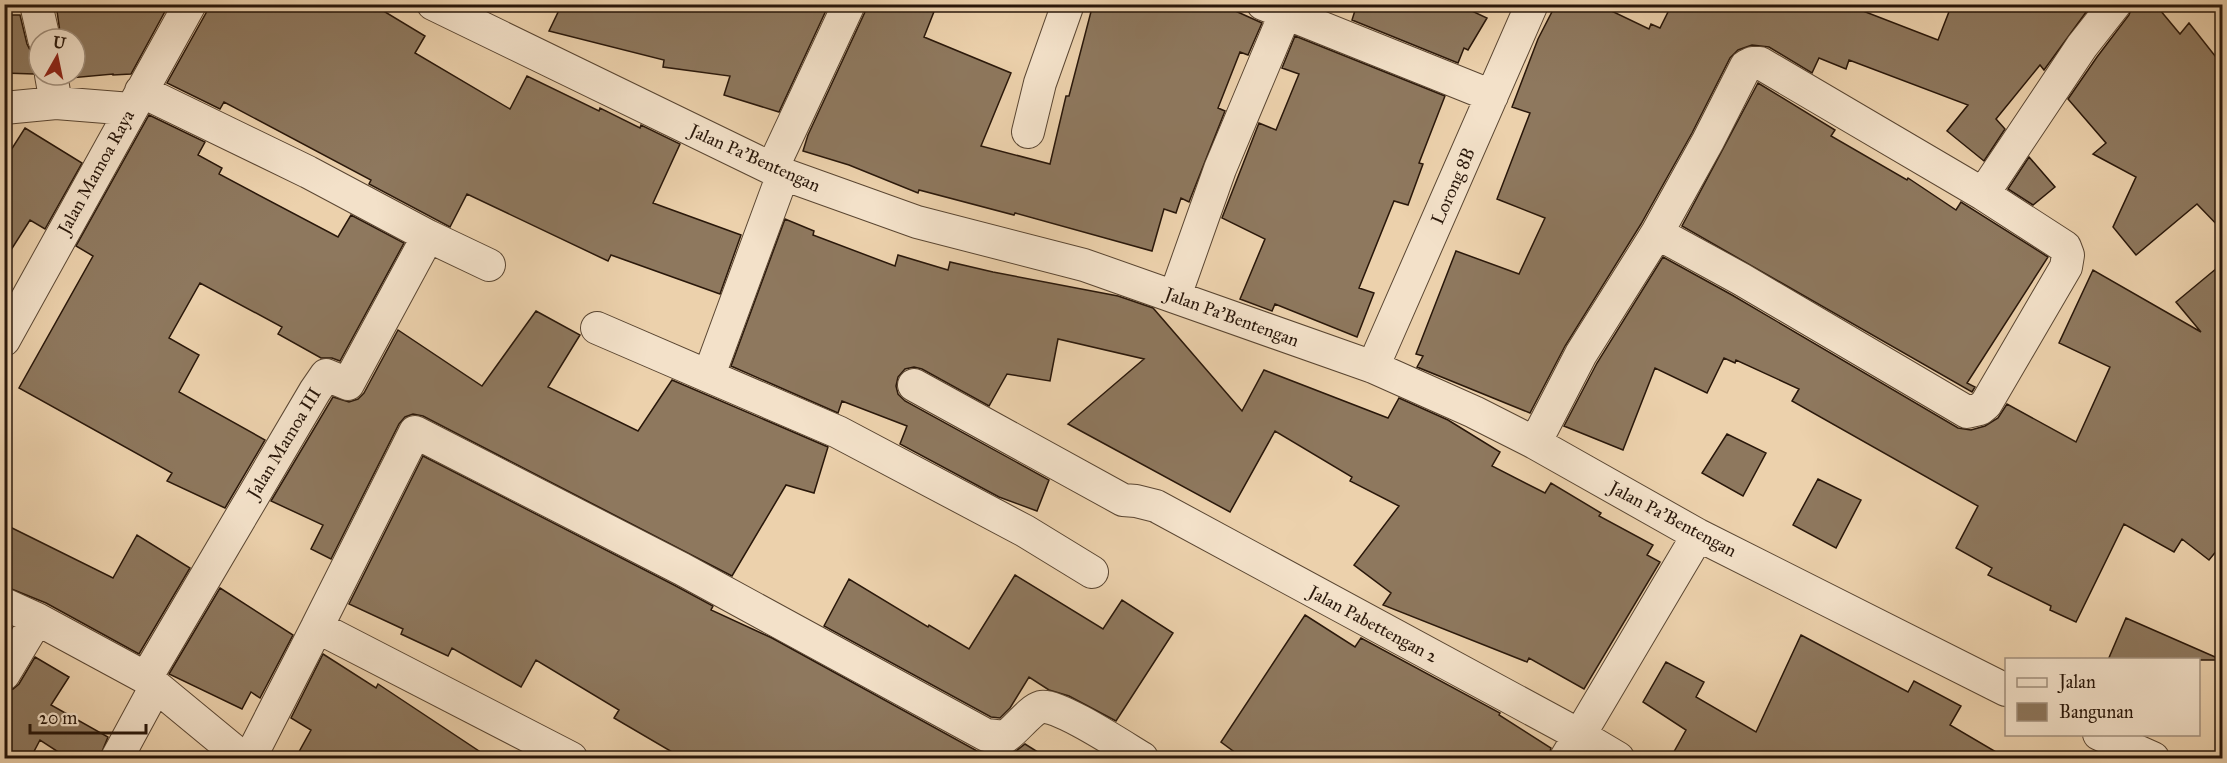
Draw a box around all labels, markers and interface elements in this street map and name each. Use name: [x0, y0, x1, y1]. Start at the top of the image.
north arrow: [27, 27, 87, 87]
text: U: [52, 32, 67, 53]
street label: Jalan Mamoa Raya: [52, 106, 140, 240]
street label: Jalan Pa'Bentengan: [684, 118, 824, 198]
street label: Lorong 8B: [1426, 144, 1481, 228]
street label: Jalan Pa'Bentengan: [1160, 282, 1302, 352]
street label: Jalan Mamoa III: [241, 383, 327, 505]
street label: Jalan Pa'Bentengan: [1603, 475, 1741, 563]
street label: Jalan Pabettengan 2: [1303, 580, 1441, 668]
legend: [2005, 658, 2200, 736]
text: Jalan: [2057, 671, 2096, 694]
scale bar: [30, 697, 146, 735]
text: Bangunan: [2059, 701, 2134, 724]
text: 20 m: [39, 707, 77, 729]

